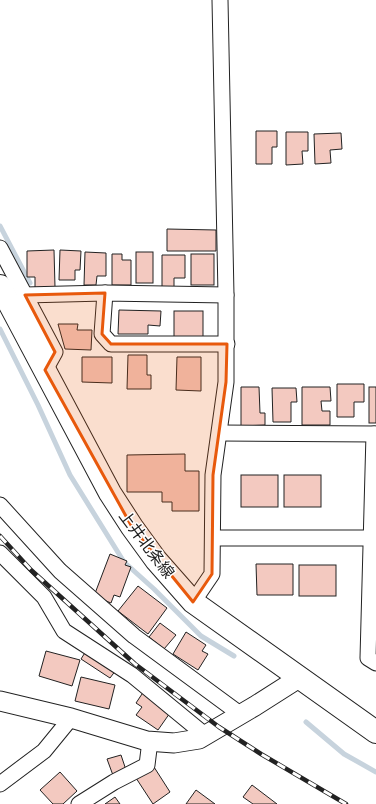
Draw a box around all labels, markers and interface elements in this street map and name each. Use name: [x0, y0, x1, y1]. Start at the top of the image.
street label: 上井北条線: [113, 505, 180, 583]

